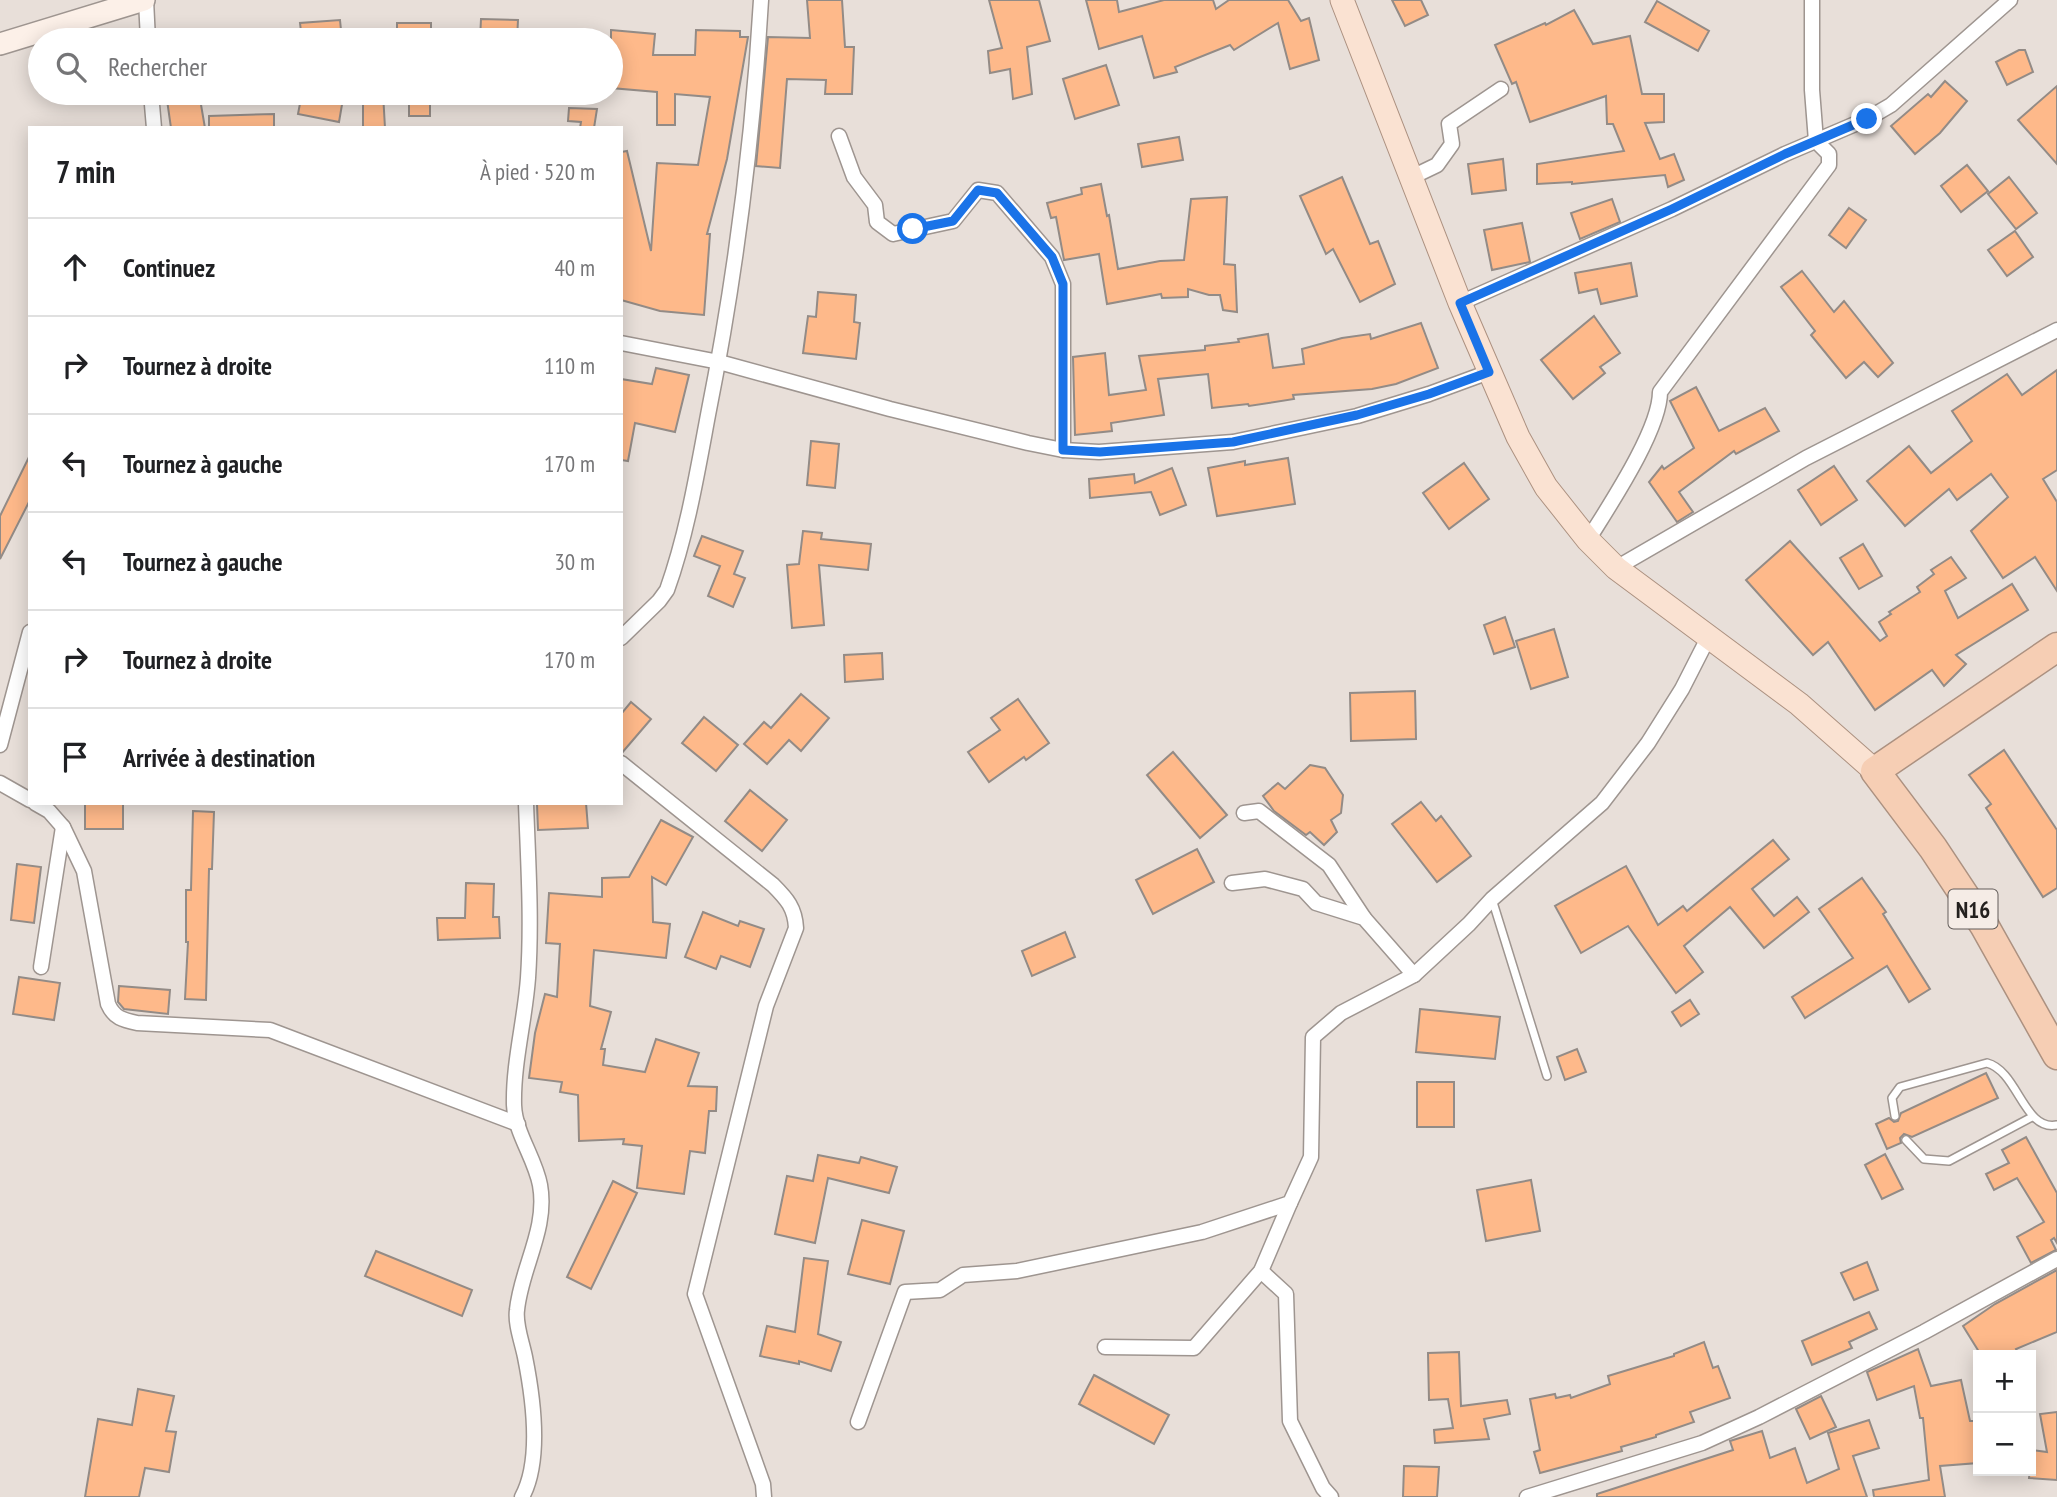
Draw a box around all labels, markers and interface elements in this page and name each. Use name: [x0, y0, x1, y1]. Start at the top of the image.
search box: [28, 28, 623, 105]
icon: search: [52, 48, 90, 86]
text: Rechercher: [108, 50, 207, 83]
route end: [1851, 103, 1882, 134]
text: 7 min: [56, 152, 115, 191]
text: À pied · 520 m: [480, 157, 595, 186]
route start: [897, 213, 928, 244]
icon: ahead: [56, 248, 94, 286]
text: Continuez: [123, 251, 215, 284]
text: 40 m: [554, 253, 595, 282]
icon: right: [56, 346, 94, 384]
text: Tournez à droite: [123, 349, 272, 382]
text: 110 m: [544, 351, 595, 380]
icon: left: [56, 444, 94, 482]
text: Tournez à gauche: [123, 447, 283, 480]
text: 170 m: [544, 449, 595, 478]
icon: left: [56, 542, 94, 580]
text: Tournez à gauche: [123, 545, 283, 578]
text: 30 m: [554, 547, 595, 576]
icon: right: [56, 640, 94, 678]
text: Tournez à droite: [123, 643, 272, 676]
text: 170 m: [544, 645, 595, 674]
icon: arrive: [56, 738, 94, 776]
text: Arrivée à destination: [123, 741, 315, 774]
road number: N16: [1948, 890, 1997, 928]
map controls: [1973, 1350, 2036, 1476]
button: +: [1973, 1350, 2036, 1413]
button: −: [1973, 1413, 2036, 1476]

